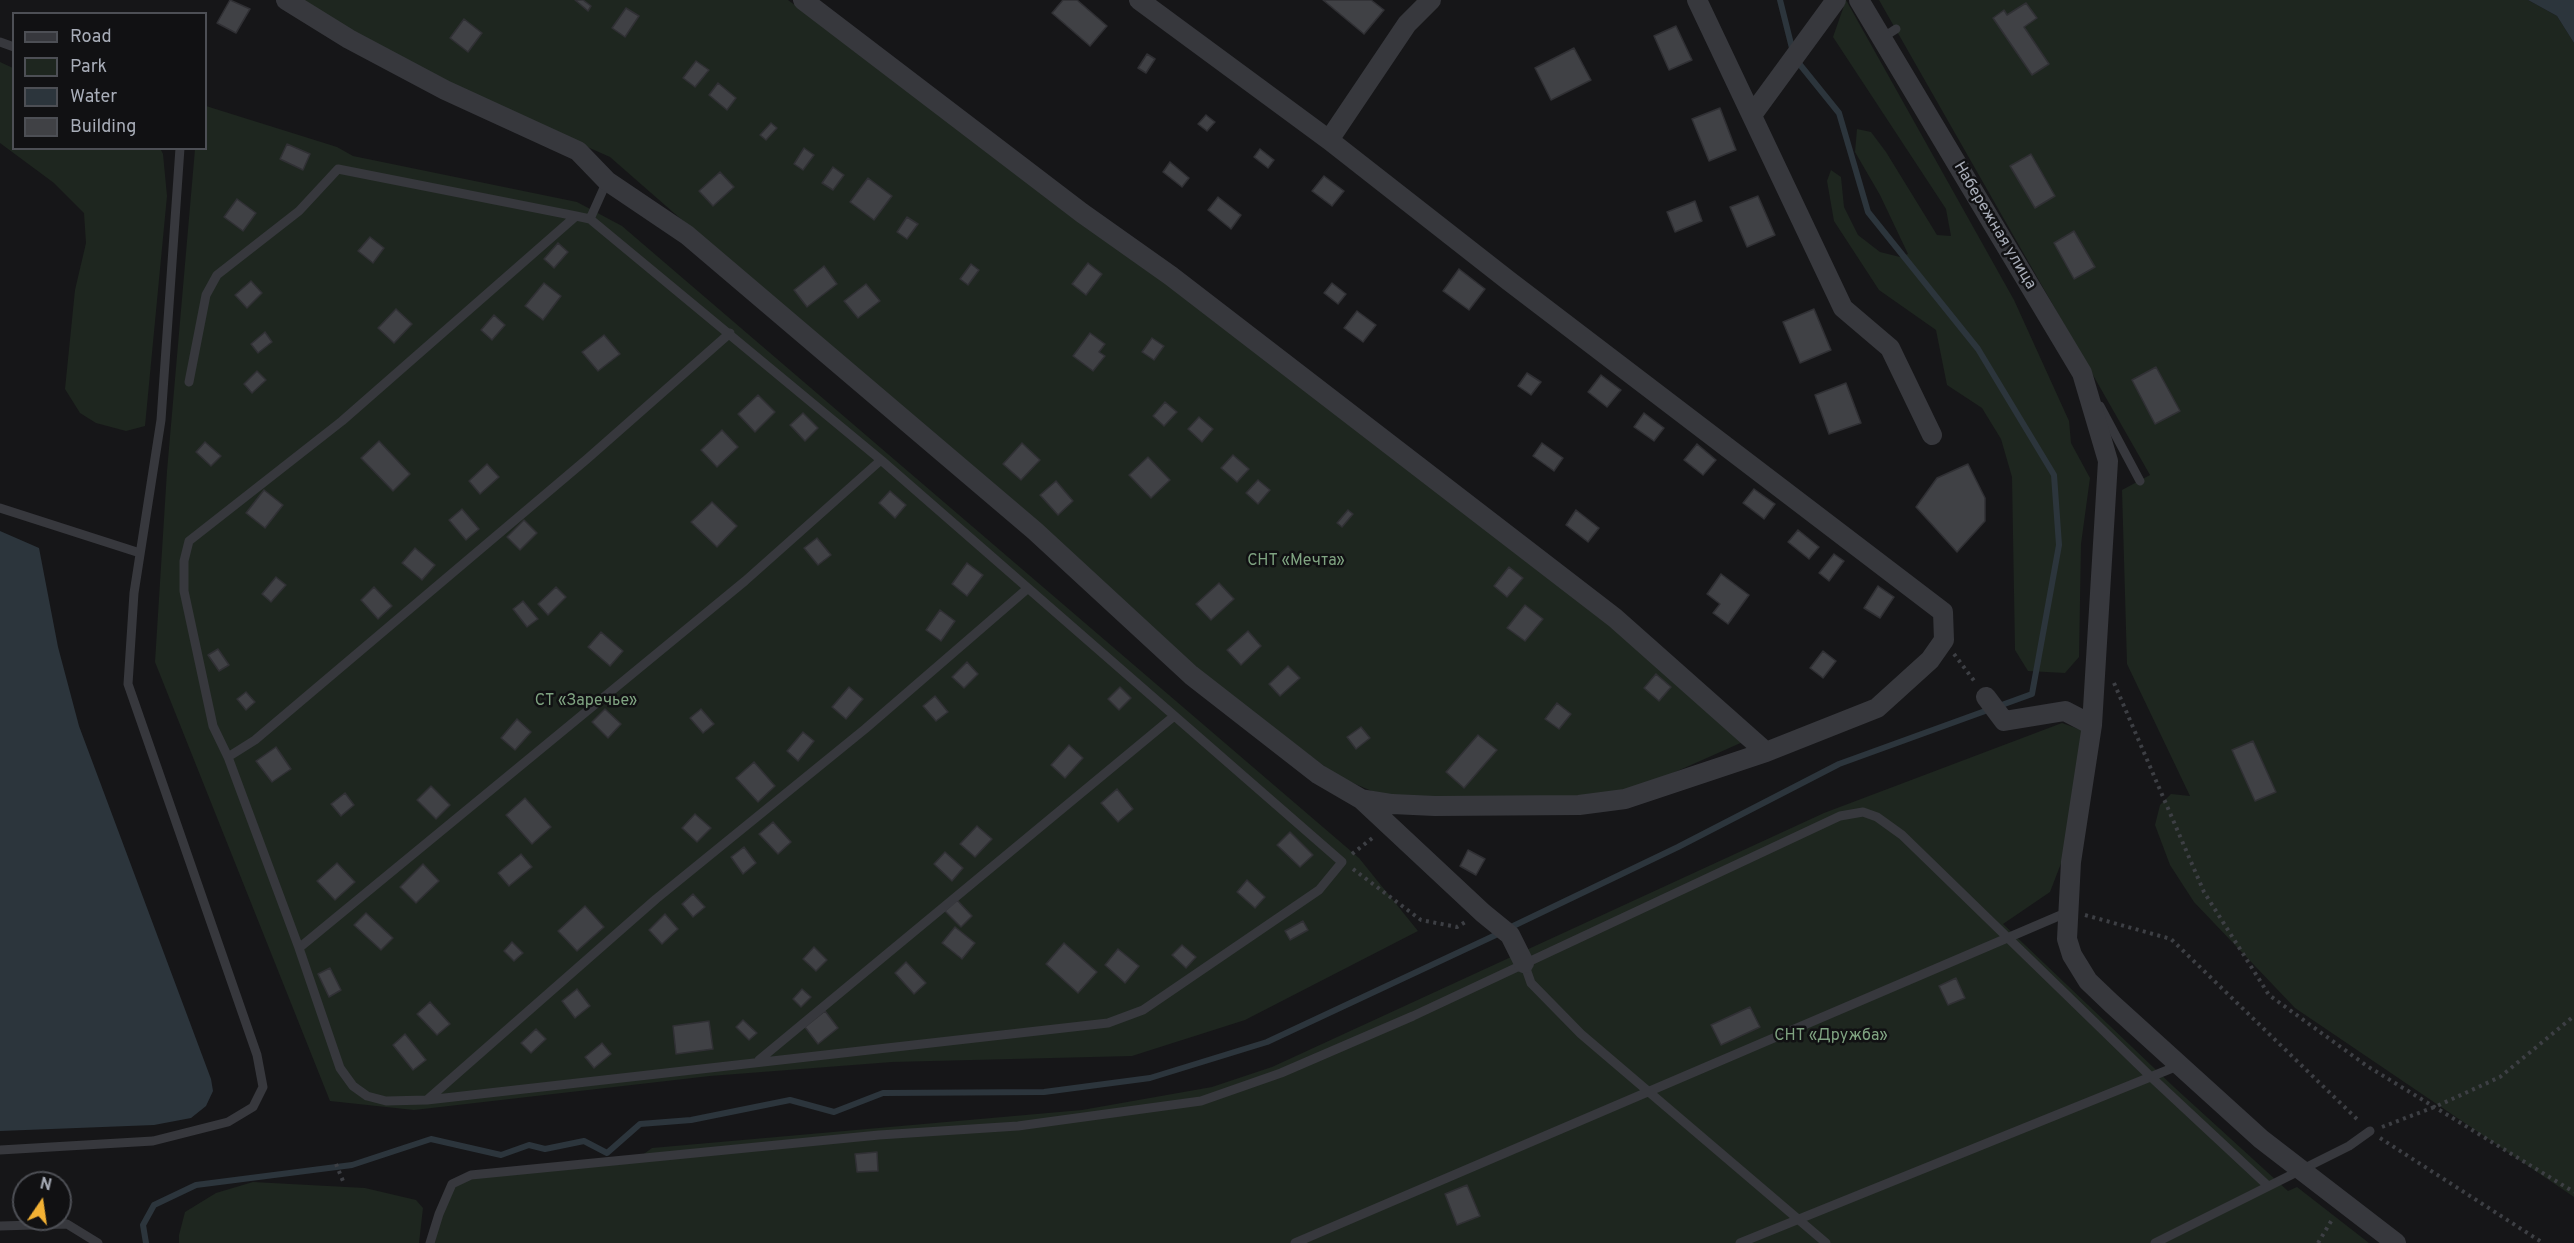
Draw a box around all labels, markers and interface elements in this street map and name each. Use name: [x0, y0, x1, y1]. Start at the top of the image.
legend: [12, 12, 207, 150]
text: Road: [70, 26, 112, 49]
text: Park: [70, 56, 107, 79]
text: Water: [70, 86, 117, 109]
text: Building: [70, 116, 136, 139]
street label: Набережная улица: [1948, 159, 2040, 293]
park label: СНТ «Мечта»: [1247, 552, 1345, 572]
park label: СТ «Заречье»: [535, 692, 637, 712]
park label: СНТ «Дружба»: [1774, 1027, 1888, 1047]
north arrow: [12, 1171, 72, 1231]
text: N: [38, 1174, 53, 1196]

